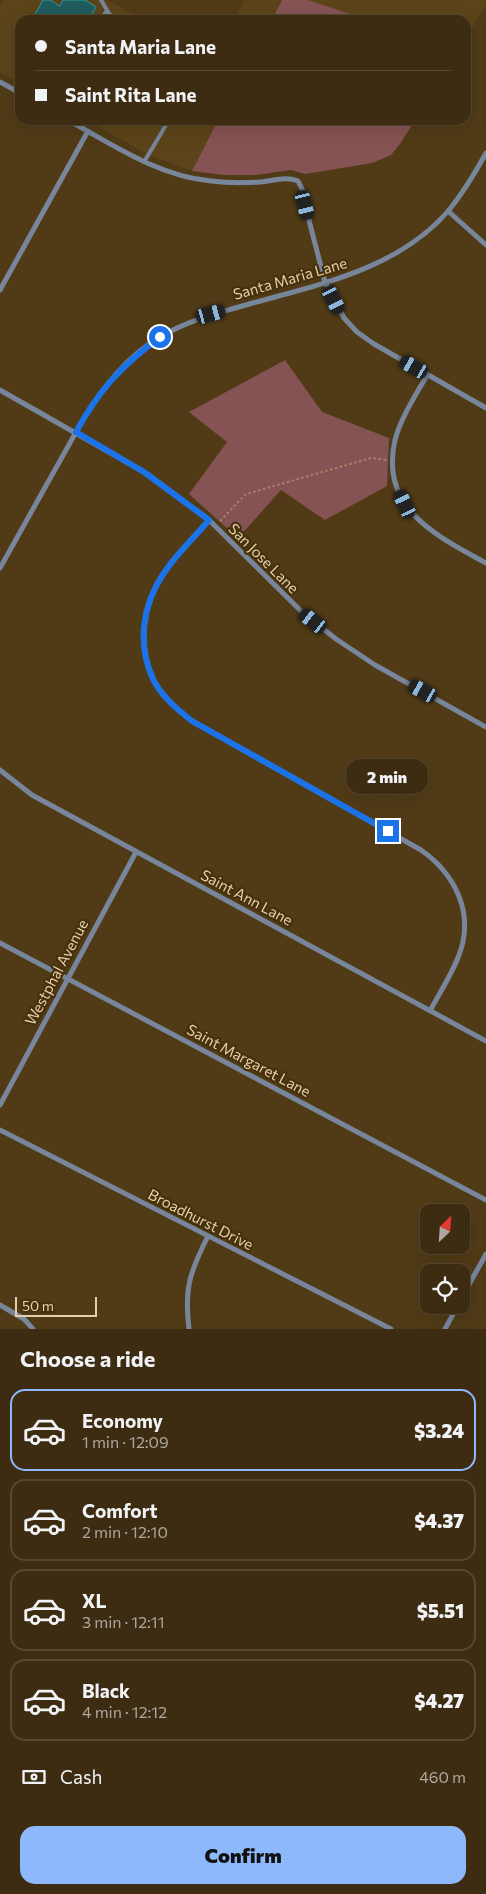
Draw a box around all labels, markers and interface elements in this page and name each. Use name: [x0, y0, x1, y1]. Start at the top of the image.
text: Santa Maria Lane: [65, 35, 216, 58]
text: Saint Rita Lane: [65, 83, 197, 106]
car: [294, 189, 315, 221]
street label: Santa Maria Lane: [231, 253, 349, 303]
car: [320, 283, 347, 317]
car: [194, 303, 227, 325]
route start: [149, 326, 171, 348]
car: [397, 353, 430, 381]
car: [391, 487, 418, 521]
street label: San Jose Lane: [225, 519, 303, 597]
car: [296, 606, 329, 636]
car: [406, 677, 439, 705]
callout: 2 min: [347, 758, 429, 794]
text: 2 min: [367, 767, 407, 786]
route end: [377, 820, 399, 842]
street label: Saint Ann Lane: [198, 865, 296, 929]
street label: Westphal Avenue: [21, 916, 91, 1028]
street label: Saint Margaret Lane: [184, 1020, 314, 1100]
street label: Broadhurst Drive: [145, 1185, 257, 1253]
north arrow: [420, 1204, 470, 1254]
map controls: [420, 1204, 470, 1314]
button: locate: [420, 1264, 470, 1314]
scale bar: [15, 1294, 98, 1317]
text: 50 m: [22, 1297, 54, 1314]
text: Choose a ride: [20, 1345, 155, 1372]
icon: car: [22, 1408, 67, 1453]
text: Economy: [82, 1409, 163, 1432]
text: $3.24: [414, 1419, 464, 1442]
text: 1 min · 12:09: [82, 1432, 169, 1451]
icon: car: [22, 1498, 67, 1543]
text: Comfort: [82, 1499, 158, 1522]
text: $4.37: [414, 1509, 464, 1532]
text: 2 min · 12:10: [82, 1522, 168, 1541]
icon: car: [22, 1588, 67, 1633]
text: XL: [82, 1589, 107, 1612]
text: $5.51: [417, 1599, 464, 1622]
text: 3 min · 12:11: [82, 1612, 165, 1631]
icon: car: [22, 1678, 67, 1723]
text: Black: [82, 1679, 130, 1702]
text: $4.27: [414, 1689, 464, 1712]
text: 4 min · 12:12: [82, 1702, 167, 1721]
icon: cash: [20, 1763, 48, 1791]
text: Cash: [60, 1765, 102, 1788]
text: 460 m: [419, 1767, 466, 1786]
button: Confirm: [20, 1826, 466, 1884]

